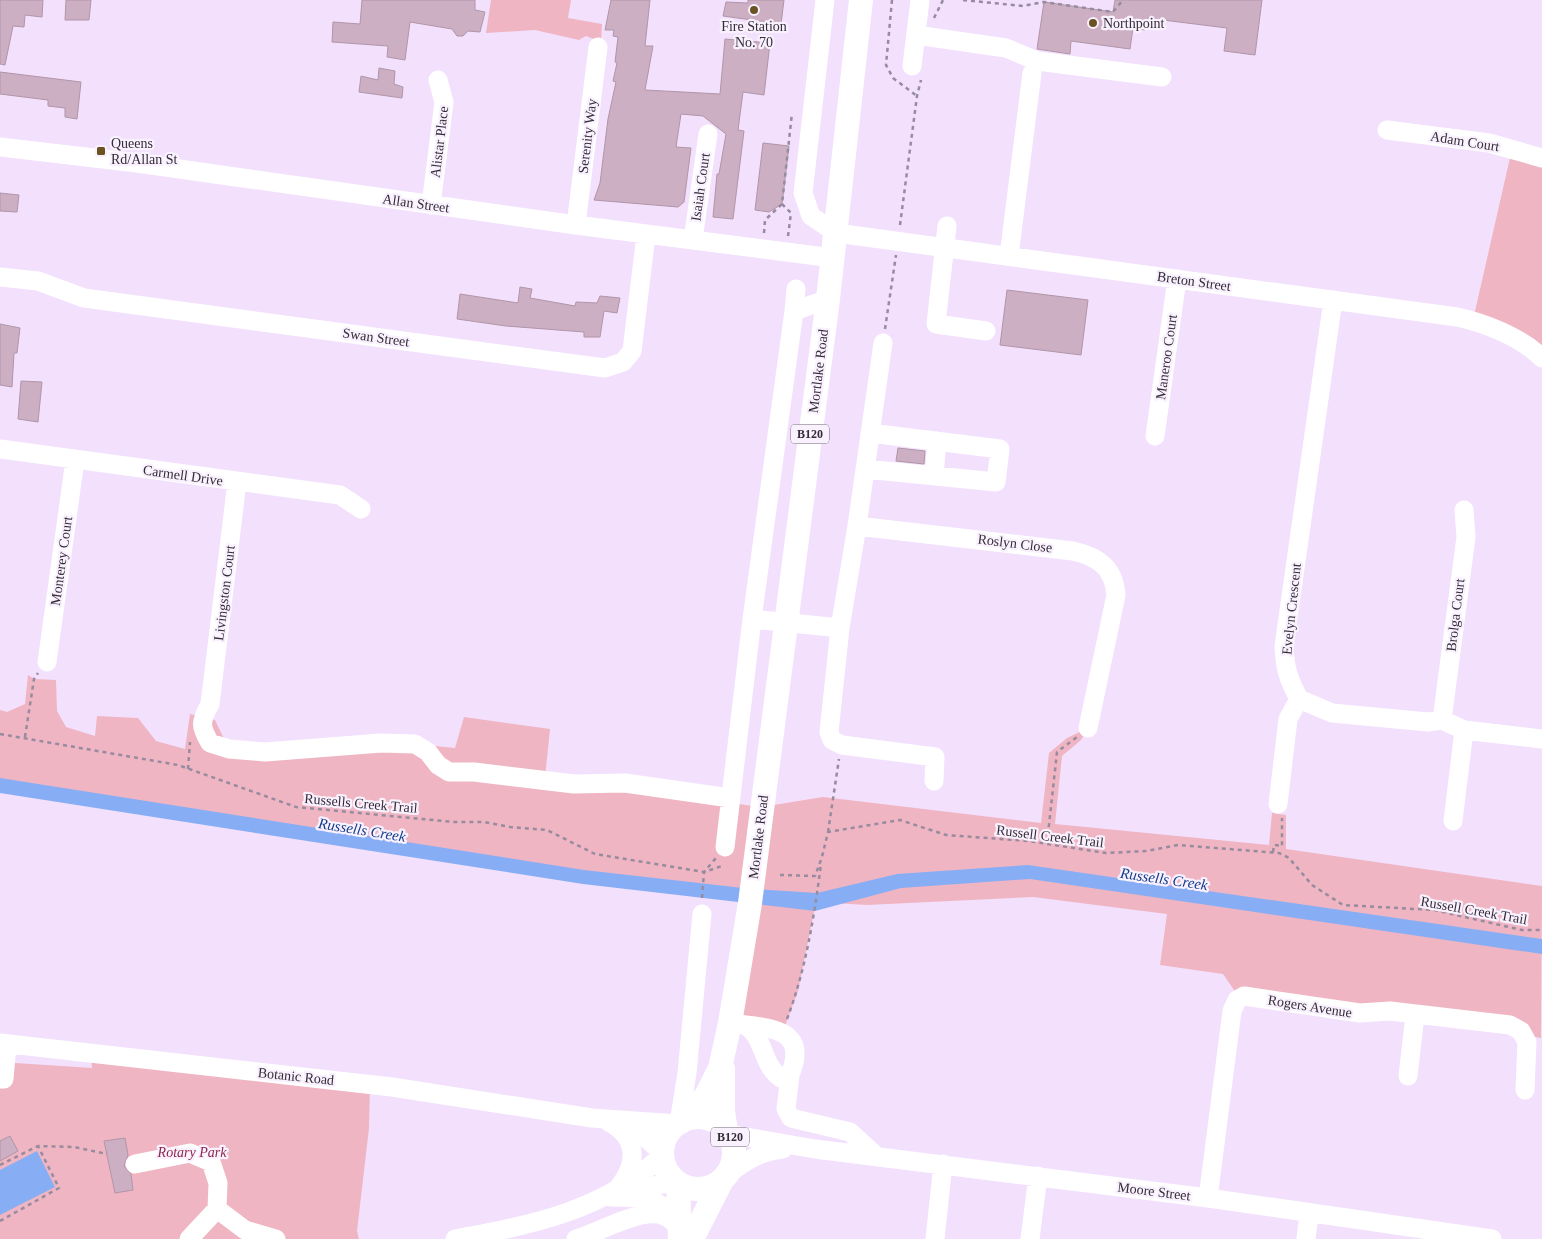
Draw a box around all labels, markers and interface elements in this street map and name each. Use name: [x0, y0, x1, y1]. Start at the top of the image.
marker: Fire Station No. 70: [748, 4, 760, 16]
place label: Northpoint: [1103, 16, 1165, 31]
marker: Northpoint: [1087, 17, 1099, 29]
place label: Fire Station No. 70: [721, 19, 787, 50]
street label: Serenity Way: [575, 98, 600, 174]
street label: Alistar Place: [428, 105, 451, 179]
street label: Adam Court: [1429, 129, 1501, 154]
place label: Queens Rd/Allan St: [111, 136, 178, 167]
marker: Queens Rd/Allan St: [95, 145, 107, 157]
street label: Isaiah Court: [688, 152, 713, 222]
street label: Allan Street: [382, 191, 450, 216]
street label: Breton Street: [1156, 269, 1232, 294]
street label: Maneroo Court: [1153, 313, 1180, 401]
street label: Swan Street: [342, 325, 410, 350]
street label: Mortlake Road: [806, 328, 831, 414]
road number: B120: [791, 424, 829, 444]
street label: Carmell Drive: [142, 462, 224, 489]
street label: Monterey Court: [48, 515, 75, 607]
street label: Roslyn Close: [977, 531, 1053, 556]
street label: Livingston Court: [211, 544, 238, 642]
street label: Evelyn Crescent: [1279, 562, 1304, 656]
street label: Brolga Court: [1444, 578, 1467, 652]
street label: Russells Creek Trail: [304, 791, 418, 816]
street label: Mortlake Road: [746, 794, 771, 880]
water label: Russells Creek: [316, 815, 407, 845]
street label: Russell Creek Trail: [995, 822, 1105, 851]
water label: Russells Creek: [1118, 865, 1209, 893]
street label: Russell Creek Trail: [1419, 894, 1529, 927]
street label: Rogers Avenue: [1267, 992, 1353, 1021]
street label: Botanic Road: [257, 1065, 335, 1088]
road number: B120: [711, 1128, 749, 1146]
park label: Rotary Park: [157, 1145, 227, 1160]
street label: Moore Street: [1117, 1180, 1191, 1203]

